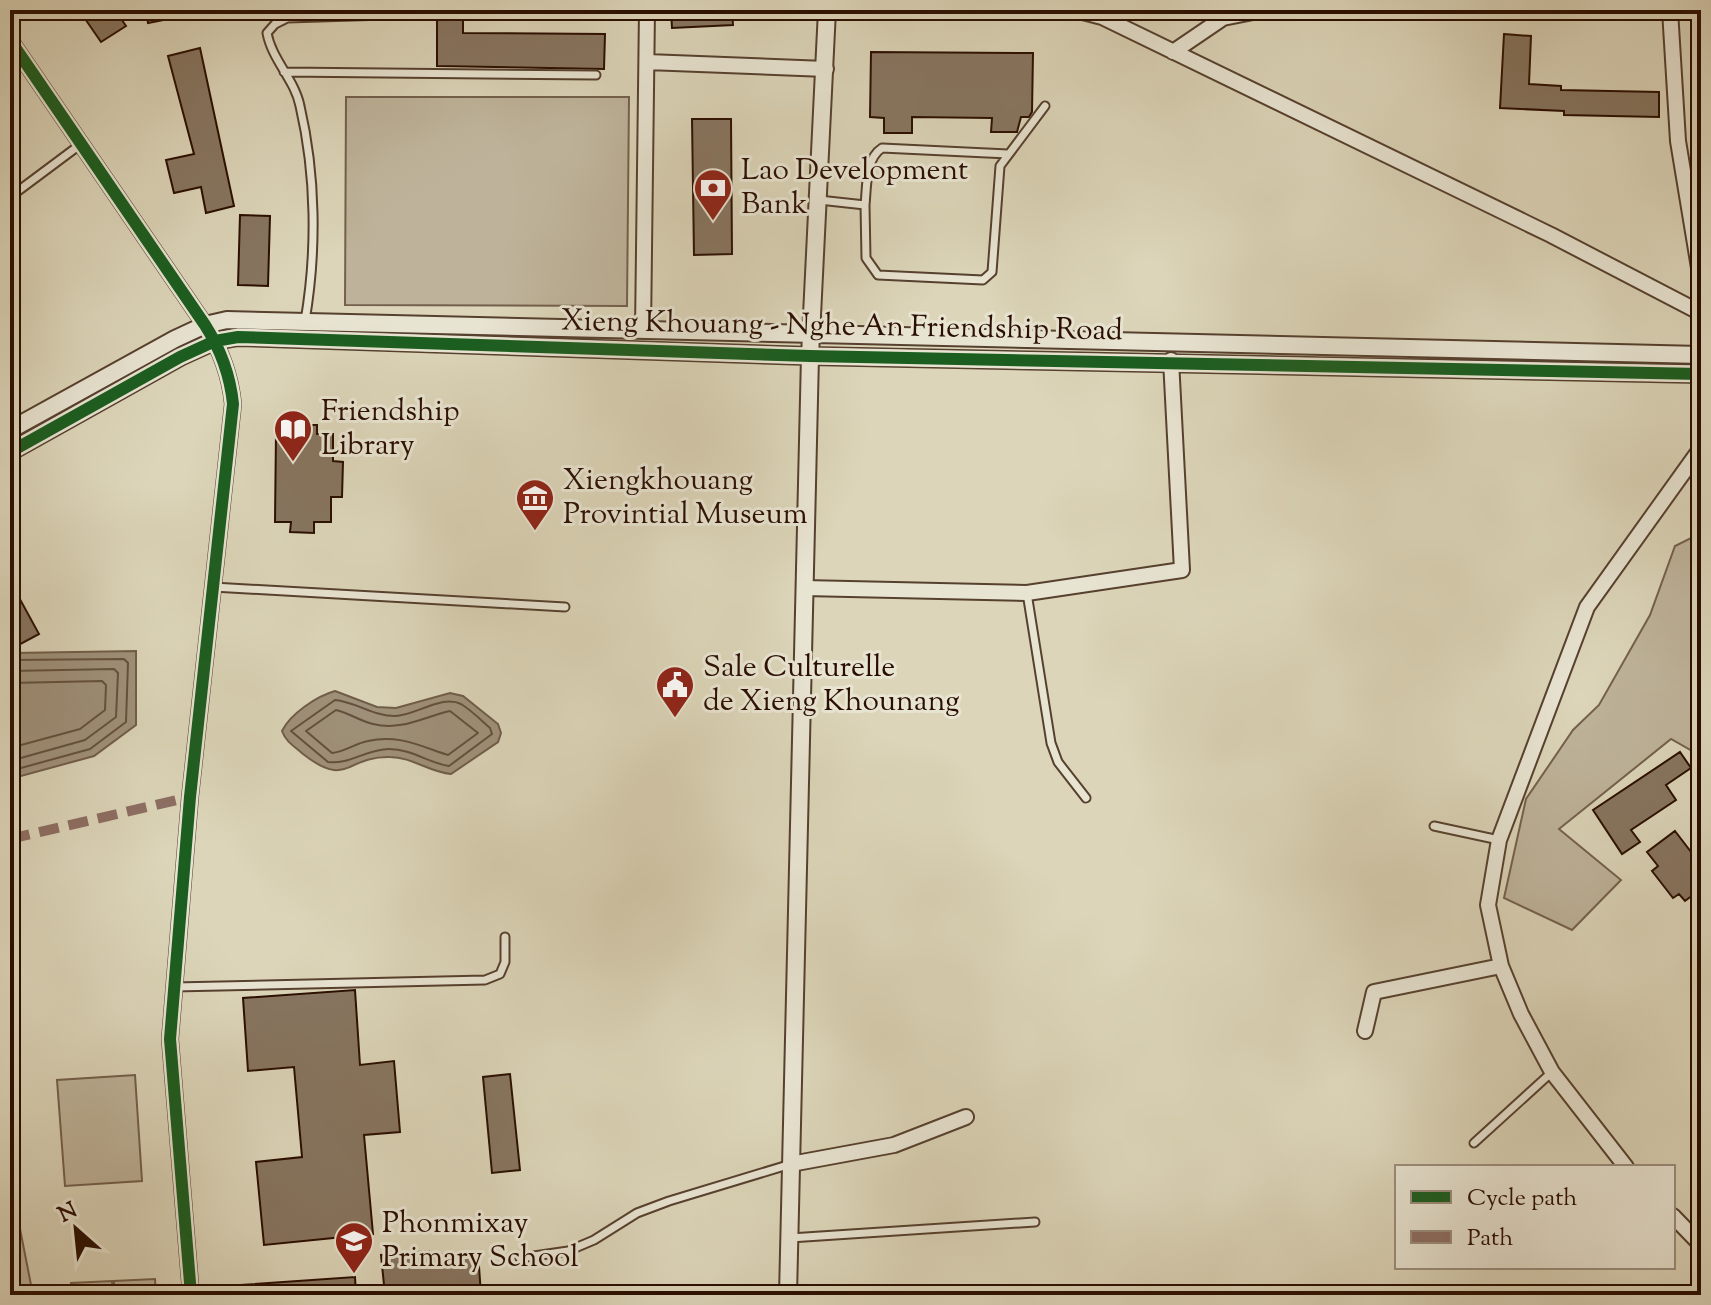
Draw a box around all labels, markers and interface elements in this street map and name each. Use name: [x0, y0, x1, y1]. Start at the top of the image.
place label: Lao Development Bank: [741, 150, 968, 227]
bank icon: Lao Development Bank: [692, 167, 734, 222]
street label: Xieng Khouang - Nghe An Friendship Road: [561, 301, 1123, 353]
place label: Friendship Library: [321, 391, 460, 468]
library icon: Friendship Library: [272, 408, 314, 463]
place label: Xiengkhouang Provintial Museum: [563, 460, 808, 537]
museum icon: Xiengkhouang Provintial Museum: [514, 477, 556, 532]
place label: Sale Culturelle de Xieng Khounang: [703, 647, 960, 724]
public building icon: Sale Culturelle de Xieng Khounang: [654, 664, 696, 719]
legend: [1395, 1165, 1675, 1269]
text: Cycle path: [1467, 1182, 1577, 1216]
north arrow: [36, 1189, 116, 1269]
text: N: [53, 1195, 84, 1232]
place label: Phonmixay Primary School: [382, 1203, 579, 1280]
school or university icon: Phonmixay Primary School: [333, 1220, 375, 1275]
text: Path: [1467, 1222, 1513, 1256]

